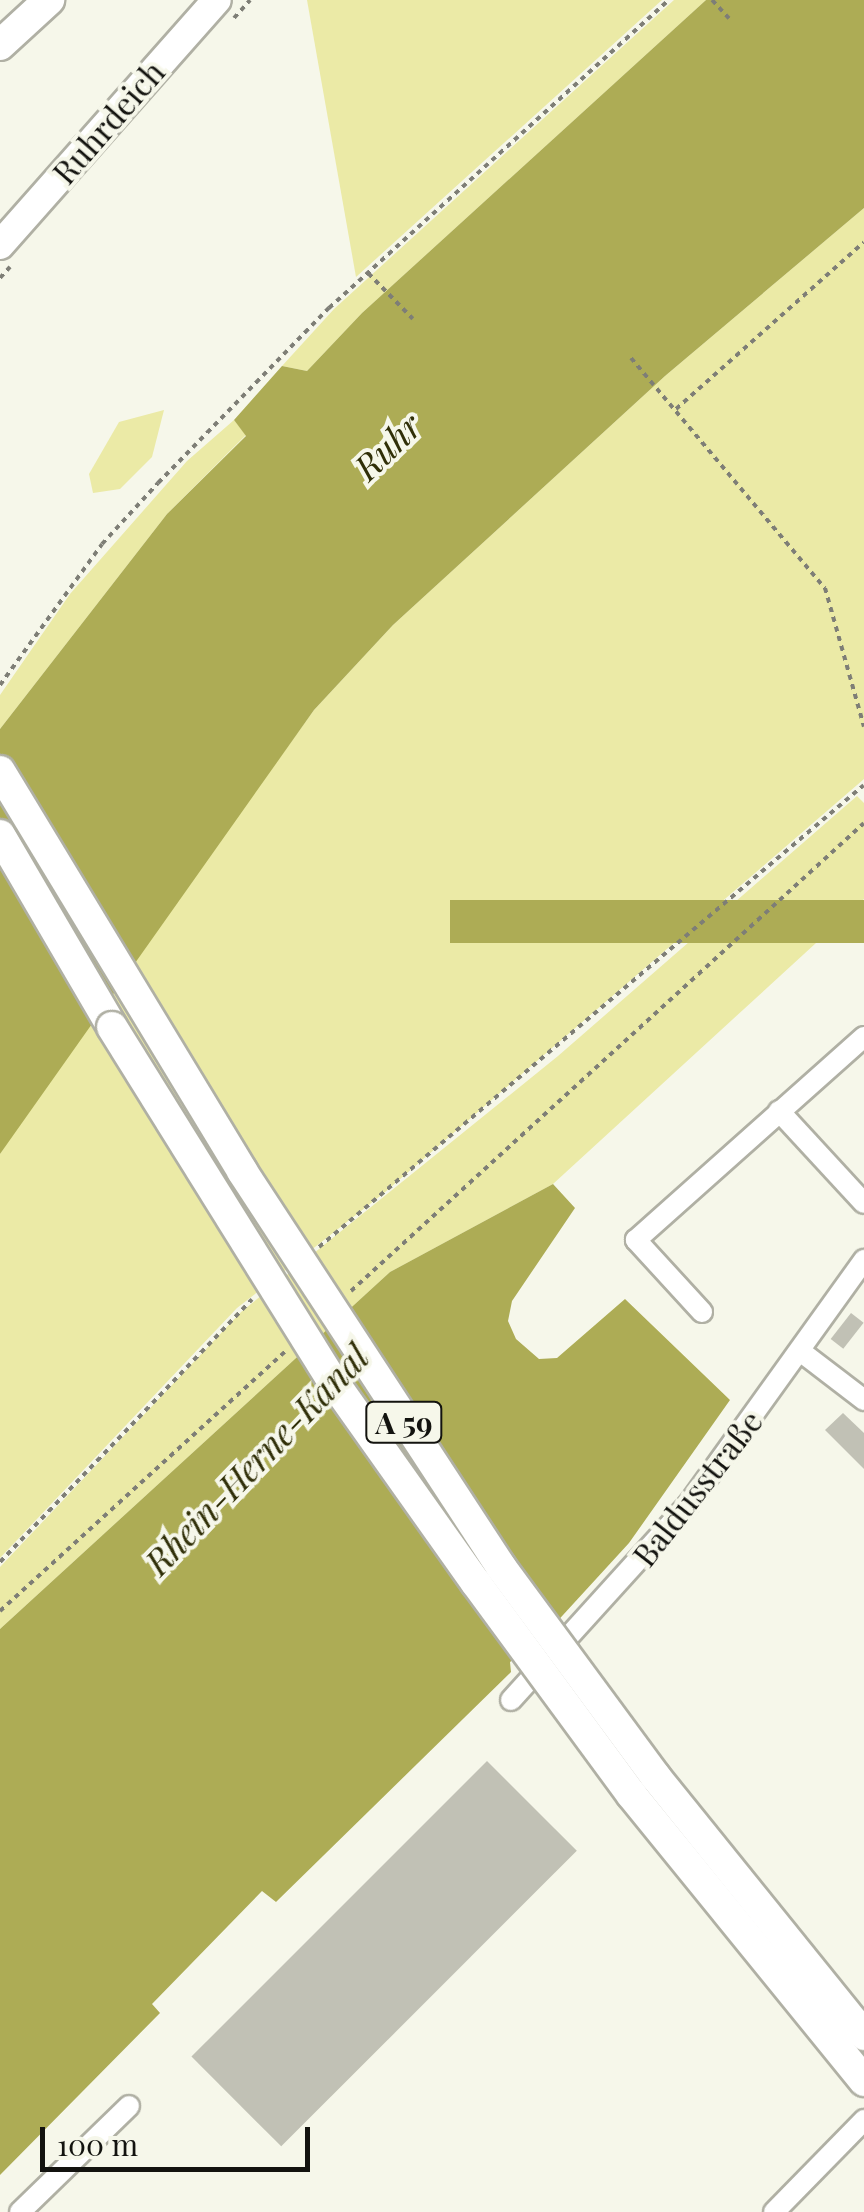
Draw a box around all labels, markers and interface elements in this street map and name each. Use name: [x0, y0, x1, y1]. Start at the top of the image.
street label: Ruhrdeich: [44, 53, 172, 191]
water label: Ruhr: [345, 404, 429, 488]
water label: Rhein-Herne-Kanal: [135, 1335, 377, 1583]
road number: A 59: [364, 1397, 444, 1447]
street label: Baldusstraße: [624, 1403, 770, 1573]
scale bar: [45, 2107, 315, 2169]
text: 100 m: [57, 2124, 138, 2164]

